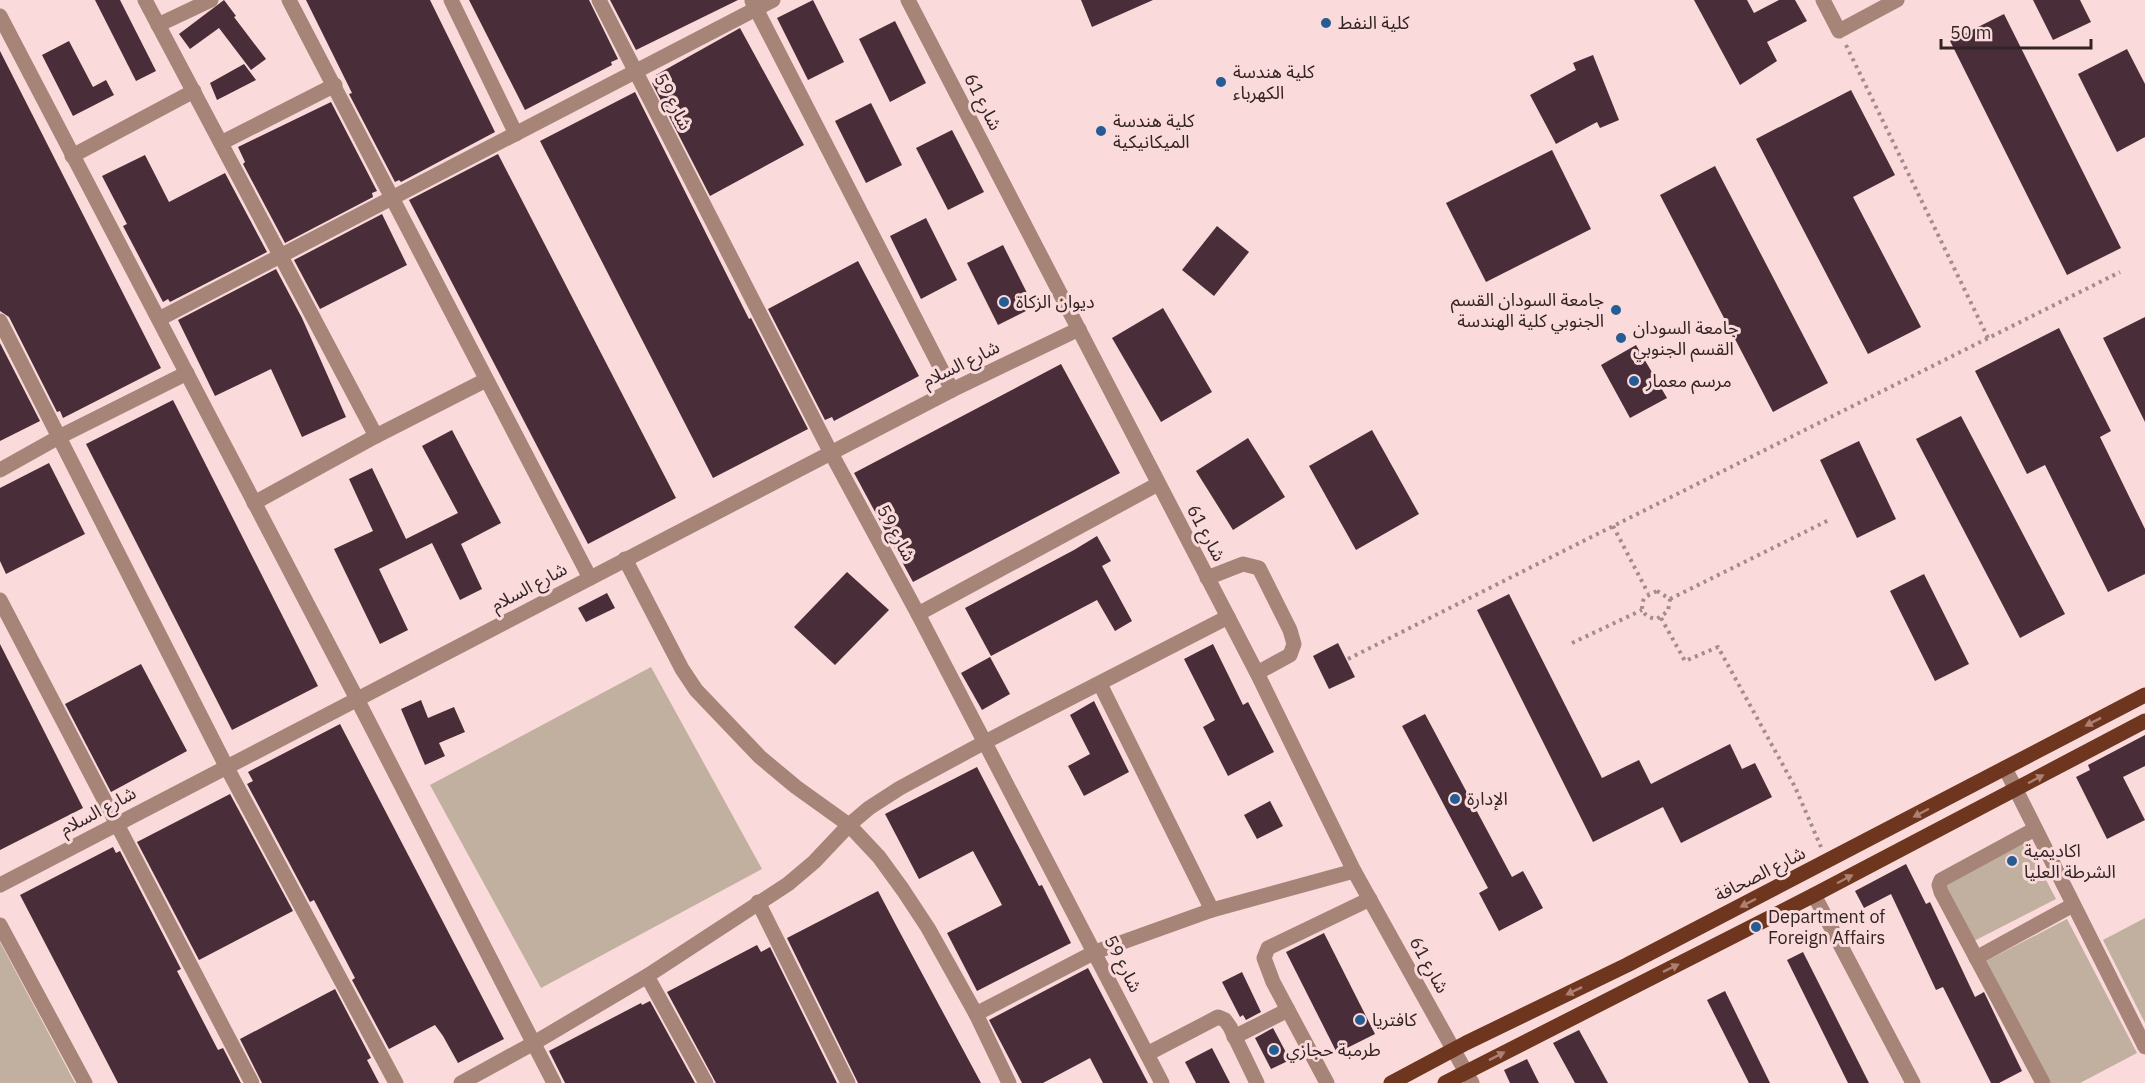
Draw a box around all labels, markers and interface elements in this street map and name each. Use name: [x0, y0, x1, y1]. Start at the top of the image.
place label: كلية النفط: [1338, 11, 1410, 34]
scale bar: [1941, 12, 2091, 50]
marker: كلية النفط: [1319, 16, 1333, 30]
text: 50 m: [1950, 21, 1992, 44]
place label: كلية هندسة الكهرباء: [1233, 60, 1315, 104]
street label: شارع 59: [647, 69, 698, 136]
street label: شارع 61: [957, 69, 1008, 136]
marker: كلية هندسة الكهرباء: [1214, 75, 1228, 89]
place label: كلية هندسة الميكانيكية: [1113, 109, 1195, 153]
marker: كلية هندسة الميكانيكية: [1094, 124, 1108, 138]
place label: جامعة السودان القسم الجنوبي كلية الهندسة: [1451, 288, 1604, 334]
place label: ديوان الزكاة: [1016, 290, 1095, 313]
marker: ديوان الزكاة: [997, 295, 1011, 309]
marker: جامعة السودان القسم الجنوبي كلية الهندسة: [1609, 303, 1623, 317]
place label: جامعة السودان القسم الجنوبي: [1633, 316, 1739, 362]
marker: جامعة السودان القسم الجنوبي: [1614, 331, 1628, 345]
street label: شارع السلام: [918, 335, 1004, 395]
place label: مرسم معمار: [1645, 369, 1732, 394]
marker: مرسم معمار: [1627, 374, 1641, 388]
street label: شارع 59: [869, 500, 921, 566]
street label: شارع 61: [1179, 500, 1231, 566]
street label: شارع السلام: [487, 557, 572, 619]
one-way arrow: [2084, 717, 2101, 727]
one-way arrow: [2028, 774, 2045, 784]
street label: شارع السلام: [56, 781, 141, 843]
place label: الإدارة: [1467, 787, 1508, 811]
marker: الإدارة: [1448, 792, 1462, 806]
one-way arrow: [1912, 808, 1929, 817]
place label: اكاديمية الشرطة العليا: [2024, 839, 2116, 883]
street label: شارع الصحافة: [1711, 841, 1810, 909]
marker: اكاديمية الشرطة العليا: [2005, 854, 2019, 868]
one-way arrow: [1836, 874, 1853, 884]
one-way arrow: [1739, 898, 1756, 908]
place label: Department of Foreign Affairs: [1768, 905, 1885, 949]
marker: Department of Foreign Affairs: [1749, 920, 1763, 934]
street label: شارع 59: [1097, 931, 1148, 998]
street label: شارع 61: [1402, 933, 1454, 998]
one-way arrow: [1662, 963, 1680, 973]
one-way arrow: [1565, 986, 1582, 995]
place label: كافتريا: [1372, 1008, 1417, 1031]
marker: كافتريا: [1353, 1013, 1367, 1027]
place label: طرمبة حجازي: [1286, 1038, 1381, 1063]
marker: طرمبة حجازي: [1267, 1043, 1281, 1057]
one-way arrow: [1489, 1051, 1506, 1061]

